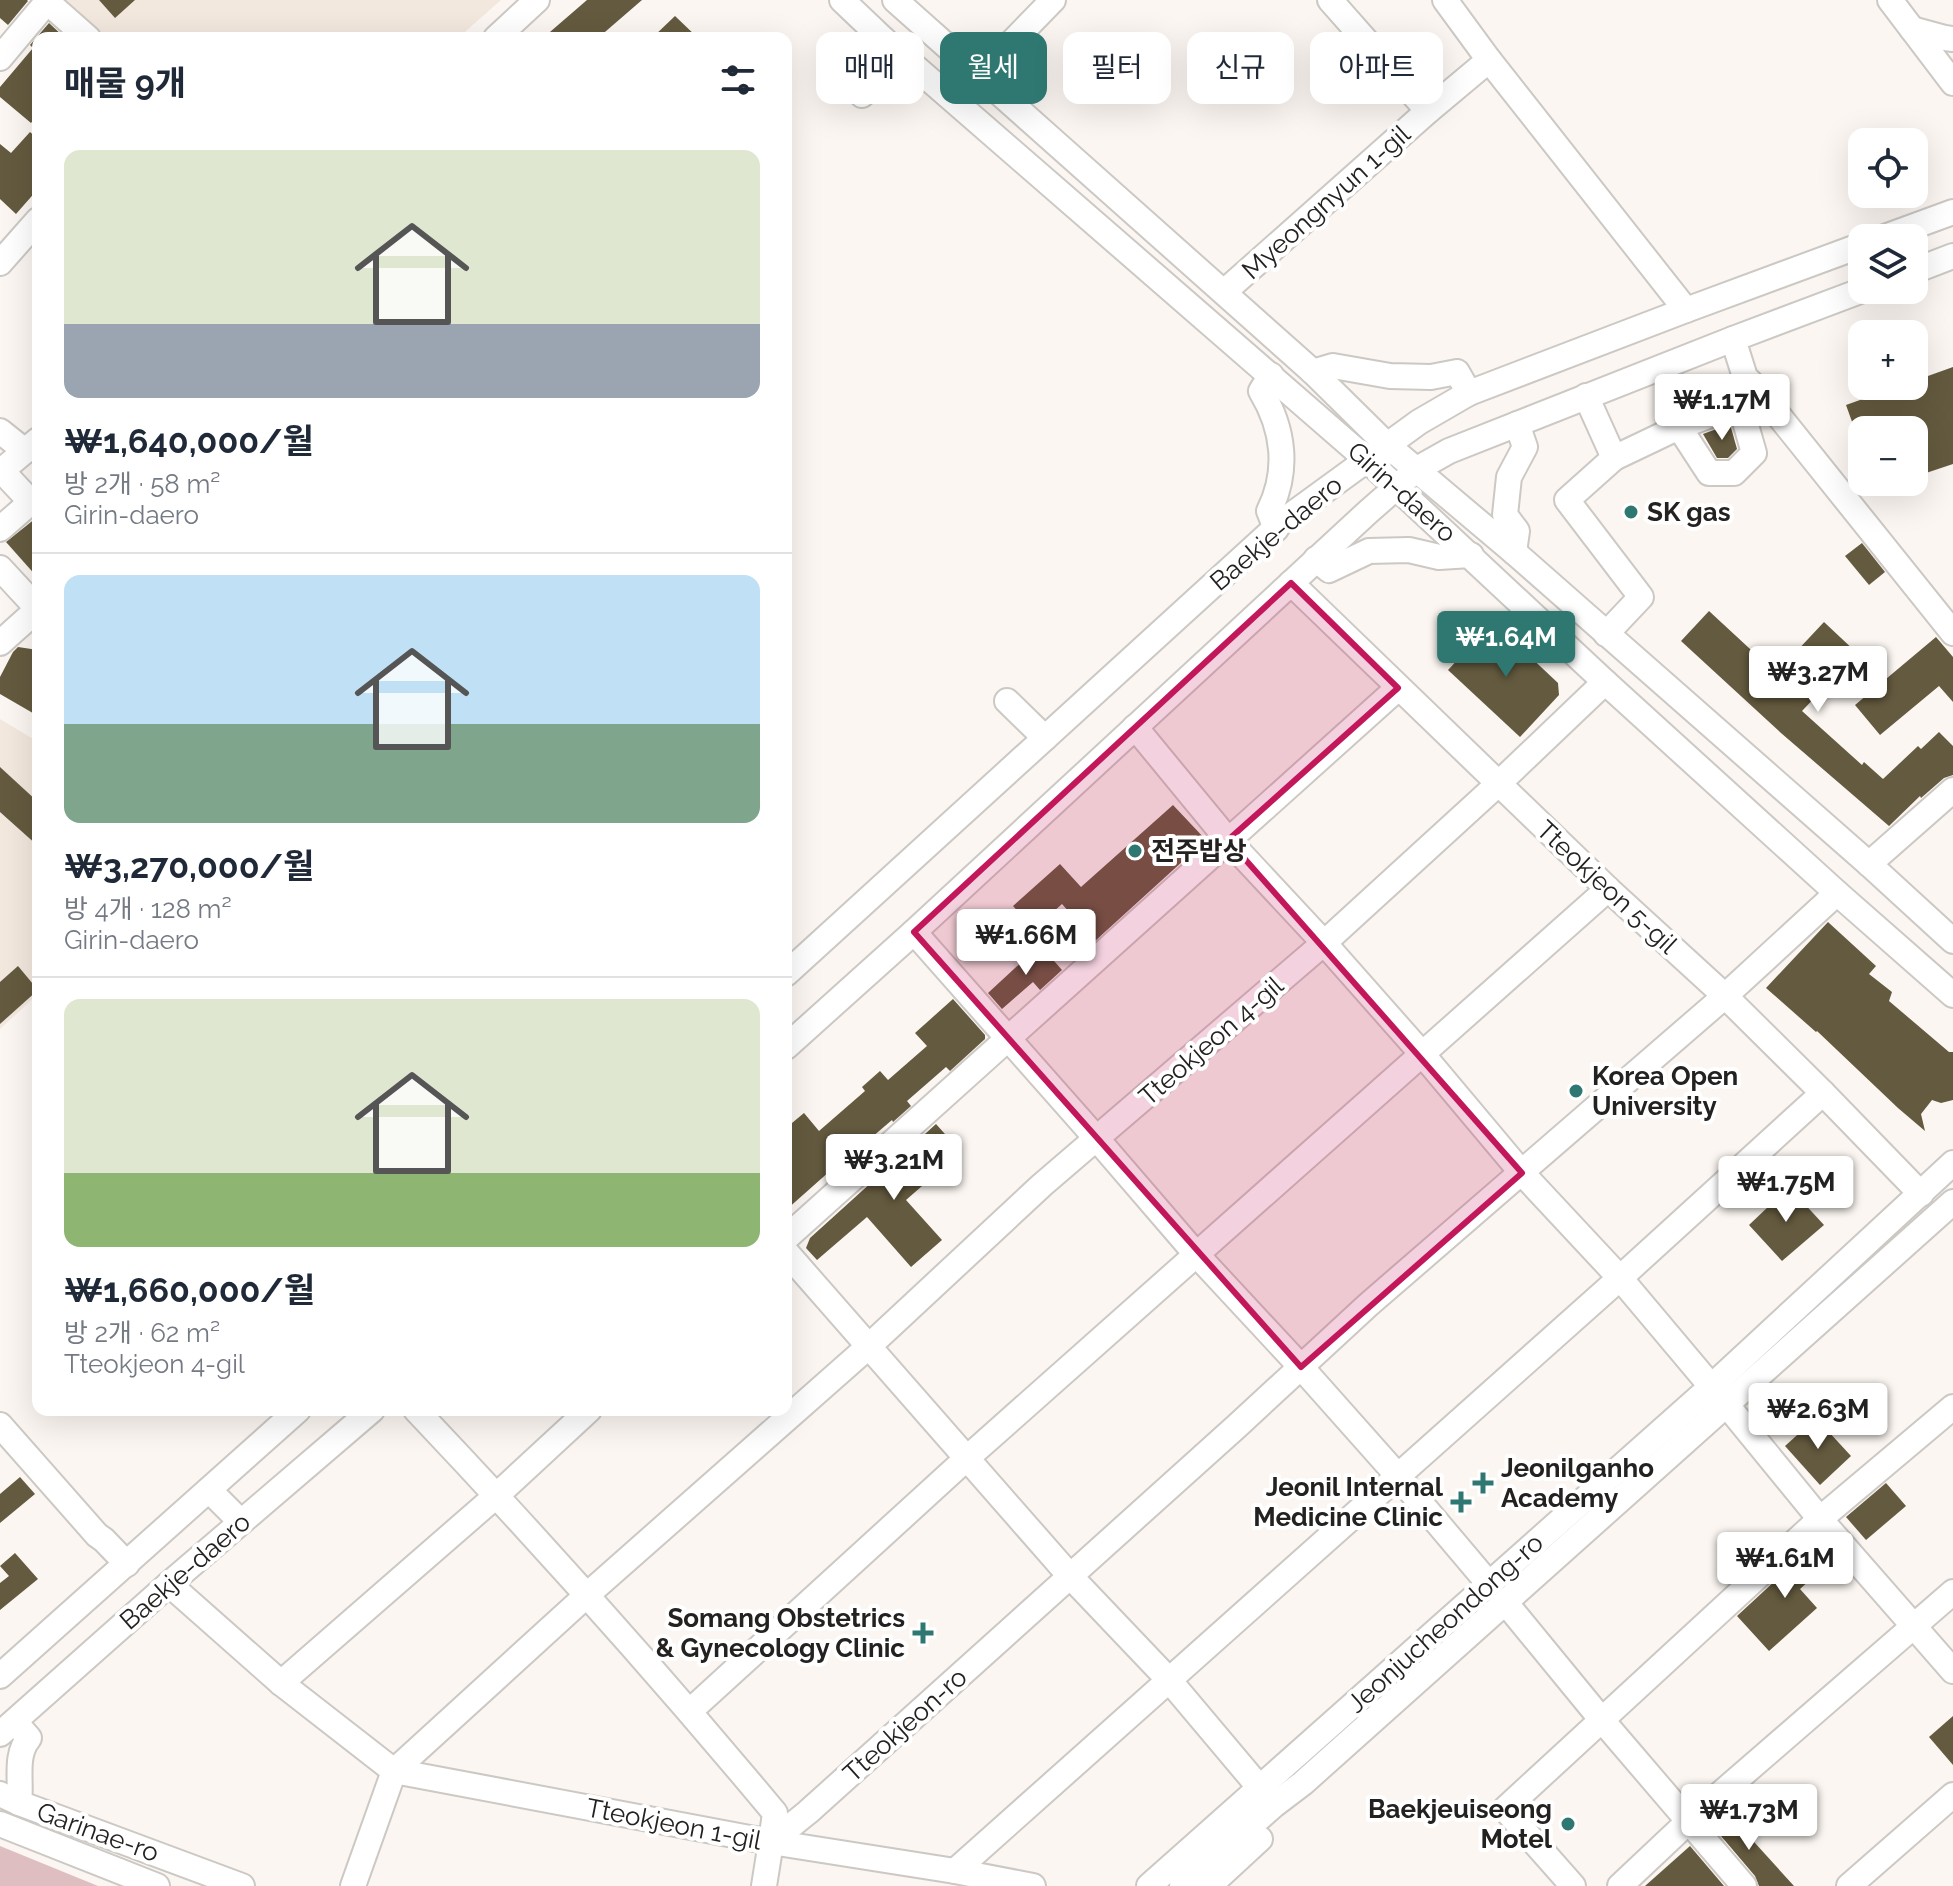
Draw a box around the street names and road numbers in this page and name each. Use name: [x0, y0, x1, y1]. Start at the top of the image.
street label: Myeongnyun 1-gil: [1236, 118, 1417, 285]
street label: Girin-daero: [1342, 436, 1462, 548]
street label: Baekje-daero: [1204, 469, 1348, 597]
street label: Tteokjeon 5-gil: [1531, 814, 1684, 960]
street label: Tteokjeon 4-gil: [1133, 970, 1290, 1112]
street label: Baekje-daero: [114, 1506, 256, 1636]
street label: Jeonjucheondong-ro: [1341, 1527, 1549, 1719]
street label: Tteokjeon-ro: [837, 1662, 973, 1788]
street label: Tteokjeon 1-gil: [584, 1792, 765, 1856]
street label: Garinae-ro: [33, 1796, 163, 1868]

